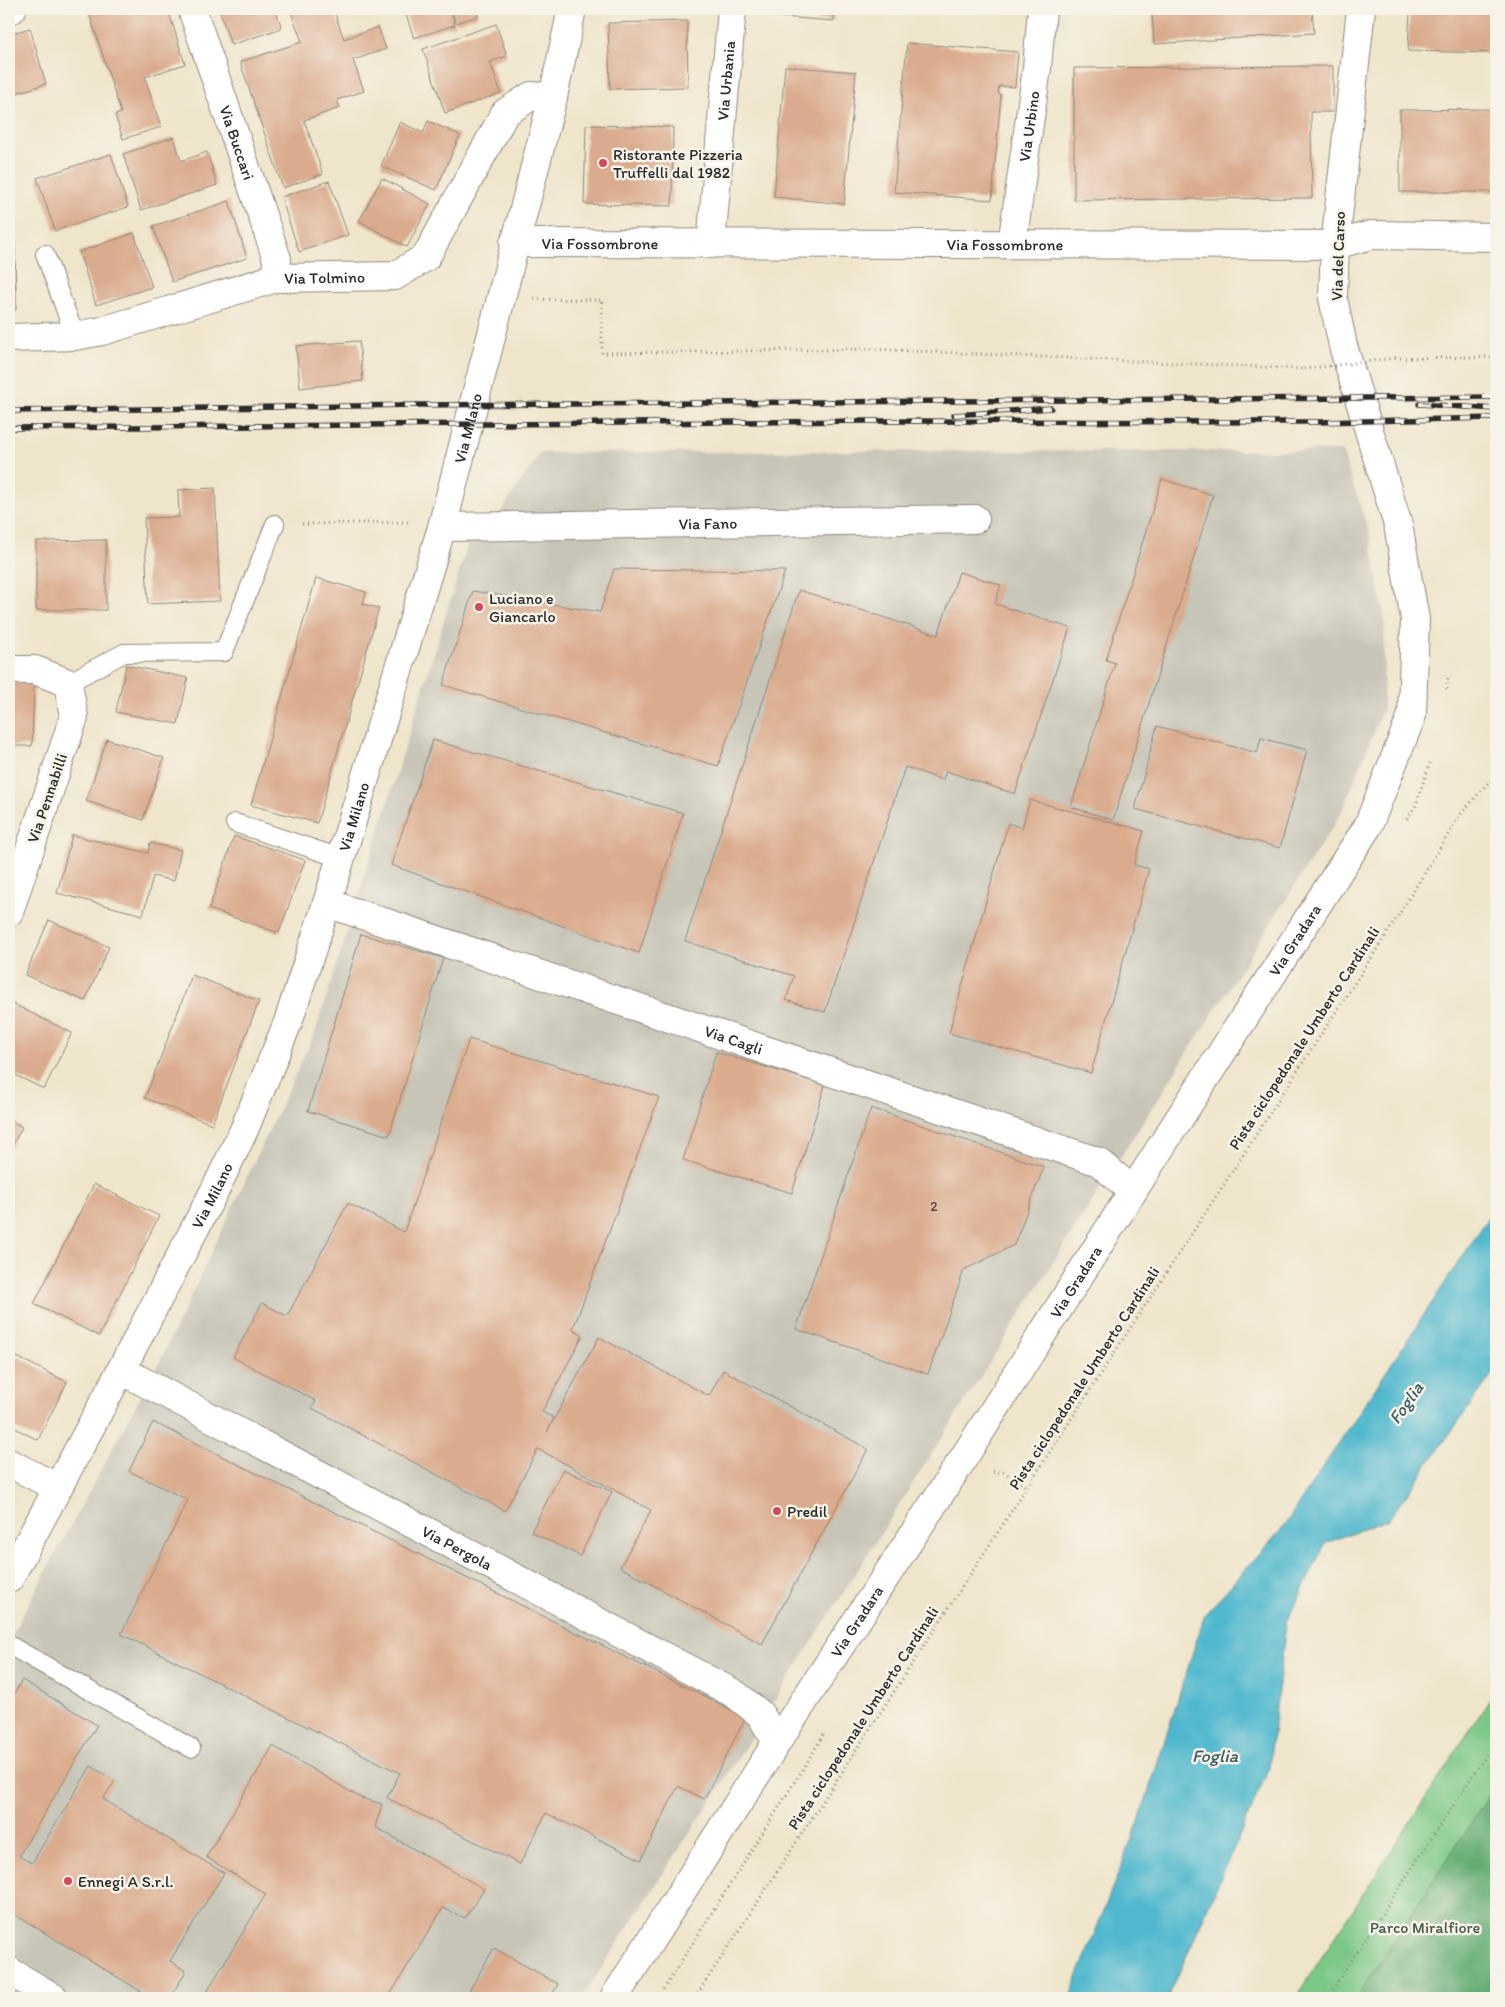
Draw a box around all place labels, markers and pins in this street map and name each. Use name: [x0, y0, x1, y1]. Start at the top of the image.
place label: Ristorante Pizzeria Truffelli dal 1982: [613, 145, 743, 182]
marker: Ristorante Pizzeria Truffelli dal 1982: [597, 157, 609, 169]
place label: Luciano e Giancarlo: [489, 589, 556, 626]
marker: Luciano e Giancarlo: [473, 601, 485, 613]
place label: Predil: [787, 1502, 828, 1521]
marker: Predil: [771, 1505, 783, 1517]
place label: Ennegi A S.r.l.: [78, 1872, 173, 1891]
marker: Ennegi A S.r.l.: [62, 1875, 74, 1887]

